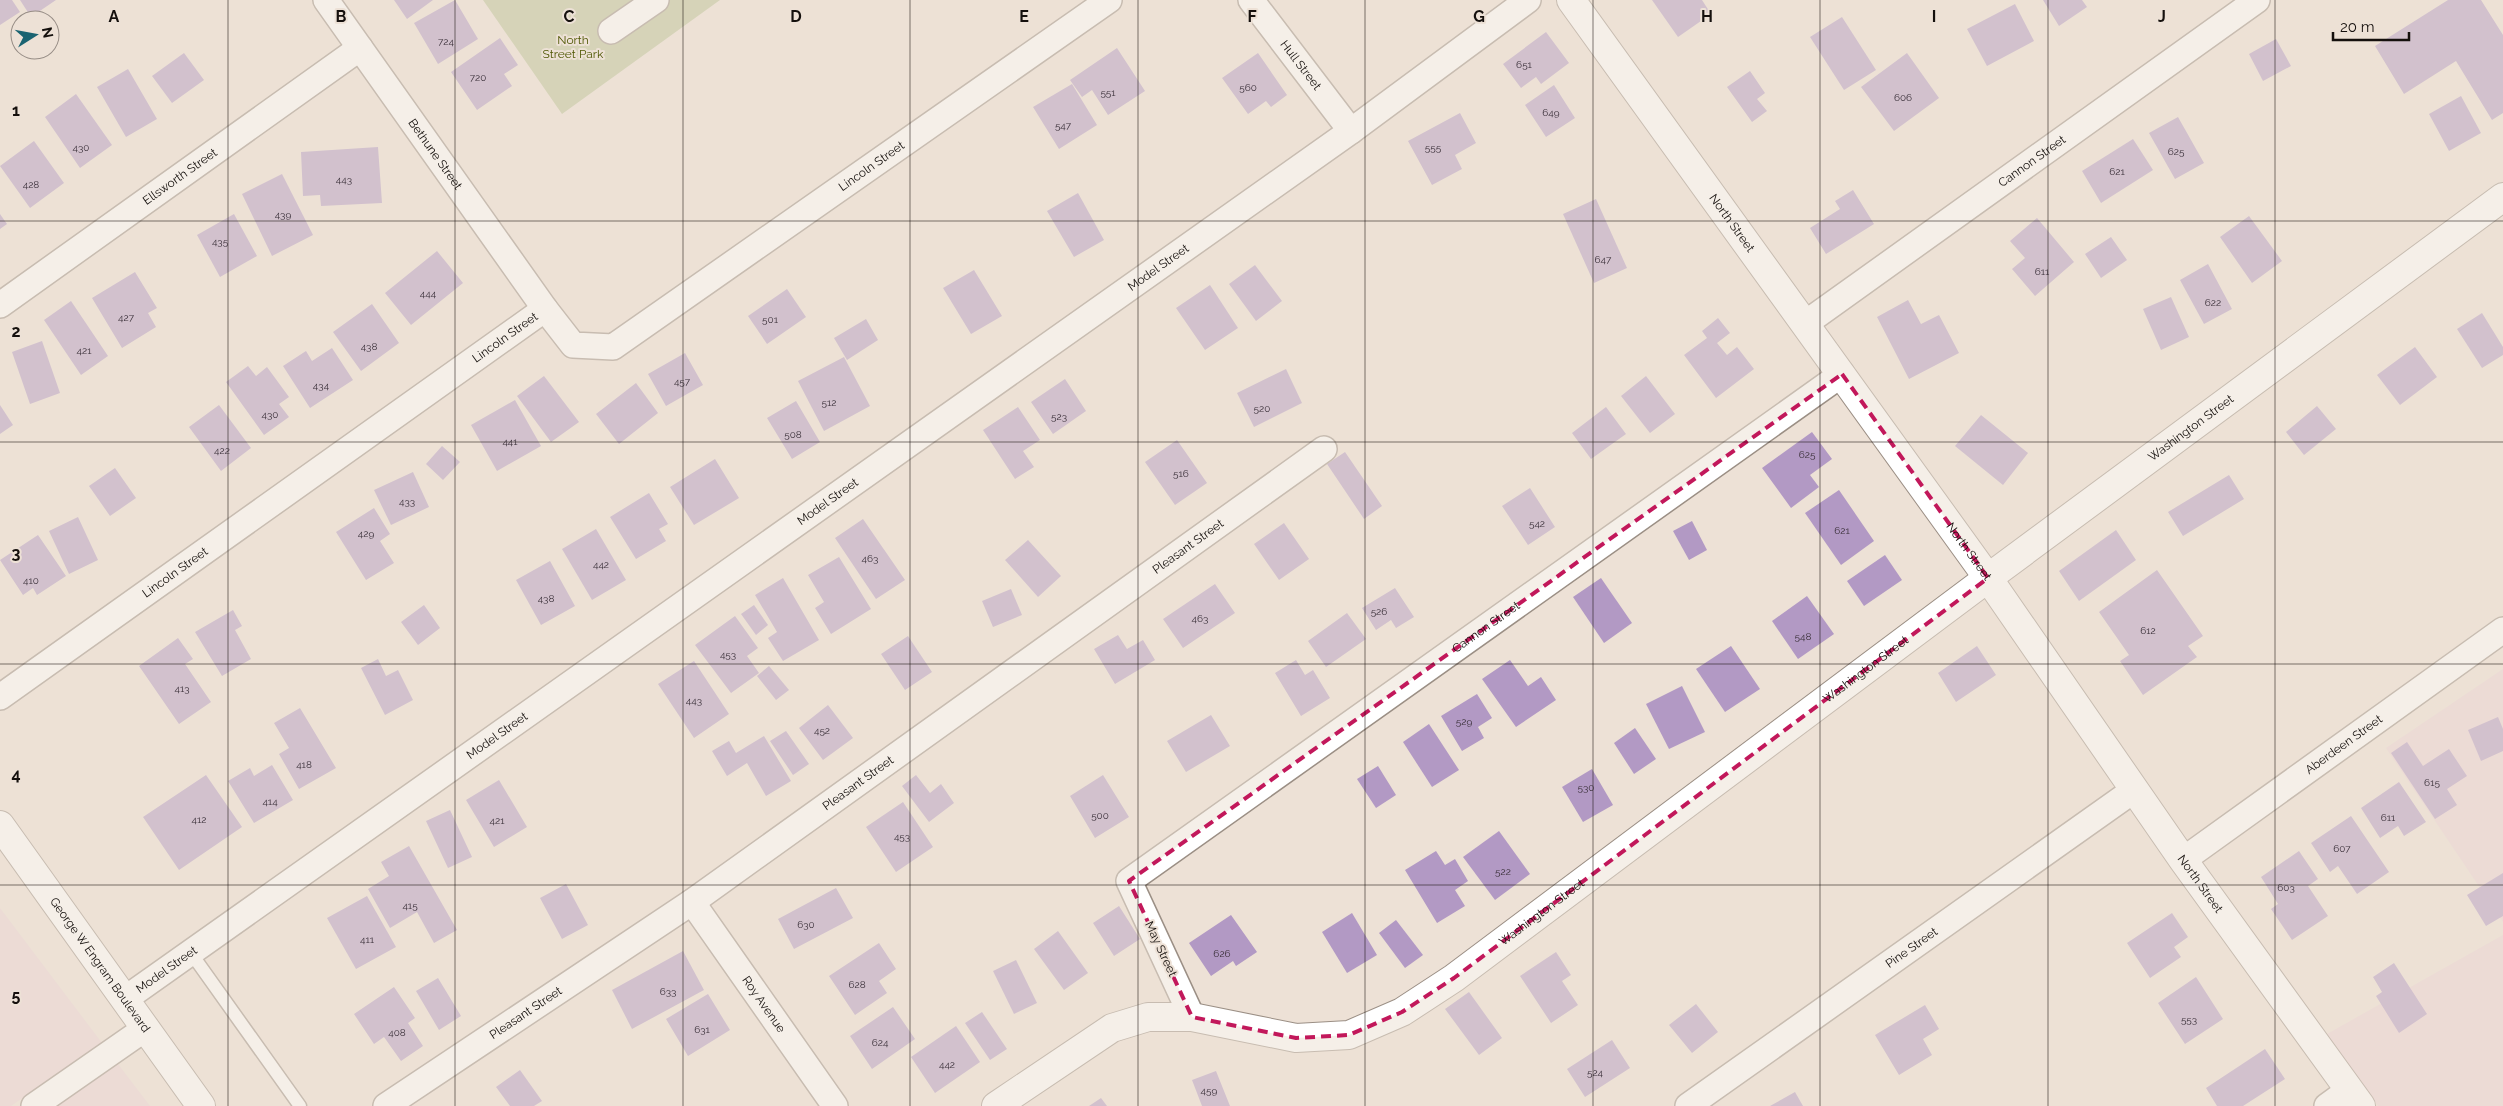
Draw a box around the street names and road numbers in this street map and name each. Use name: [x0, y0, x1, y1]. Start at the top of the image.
street label: Hull Street: [1277, 38, 1324, 93]
street label: Bethune Street: [405, 116, 465, 192]
street label: Cannon Street: [1996, 132, 2068, 190]
street label: Lincoln Street: [836, 138, 907, 194]
street label: Ellsworth Street: [140, 145, 220, 208]
street label: North Street: [1706, 191, 1757, 255]
street label: Model Street: [1125, 241, 1191, 294]
street label: Lincoln Street: [470, 309, 540, 365]
street label: Washington Street: [2145, 392, 2236, 464]
street label: Model Street: [795, 475, 861, 528]
street label: Pleasant Street: [1150, 516, 1226, 577]
street label: North Street: [1943, 520, 1994, 583]
street label: Lincoln Street: [140, 544, 211, 600]
street label: Cannon Street: [1450, 598, 1522, 656]
street label: Washington Street: [1820, 633, 1911, 706]
street label: Model Street: [464, 709, 530, 762]
street label: Aberdeen Street: [2303, 712, 2385, 777]
street label: Pleasant Street: [820, 753, 896, 813]
street label: North Street: [2175, 852, 2226, 915]
street label: Washington Street: [1496, 876, 1587, 949]
street label: George W Engram Boulevard: [47, 895, 153, 1035]
street label: May Street: [1142, 919, 1180, 979]
street label: Pine Street: [1883, 924, 1940, 971]
street label: Model Street: [133, 943, 200, 996]
street label: Roy Avenue: [739, 973, 788, 1035]
street label: Pleasant Street: [487, 984, 565, 1042]

